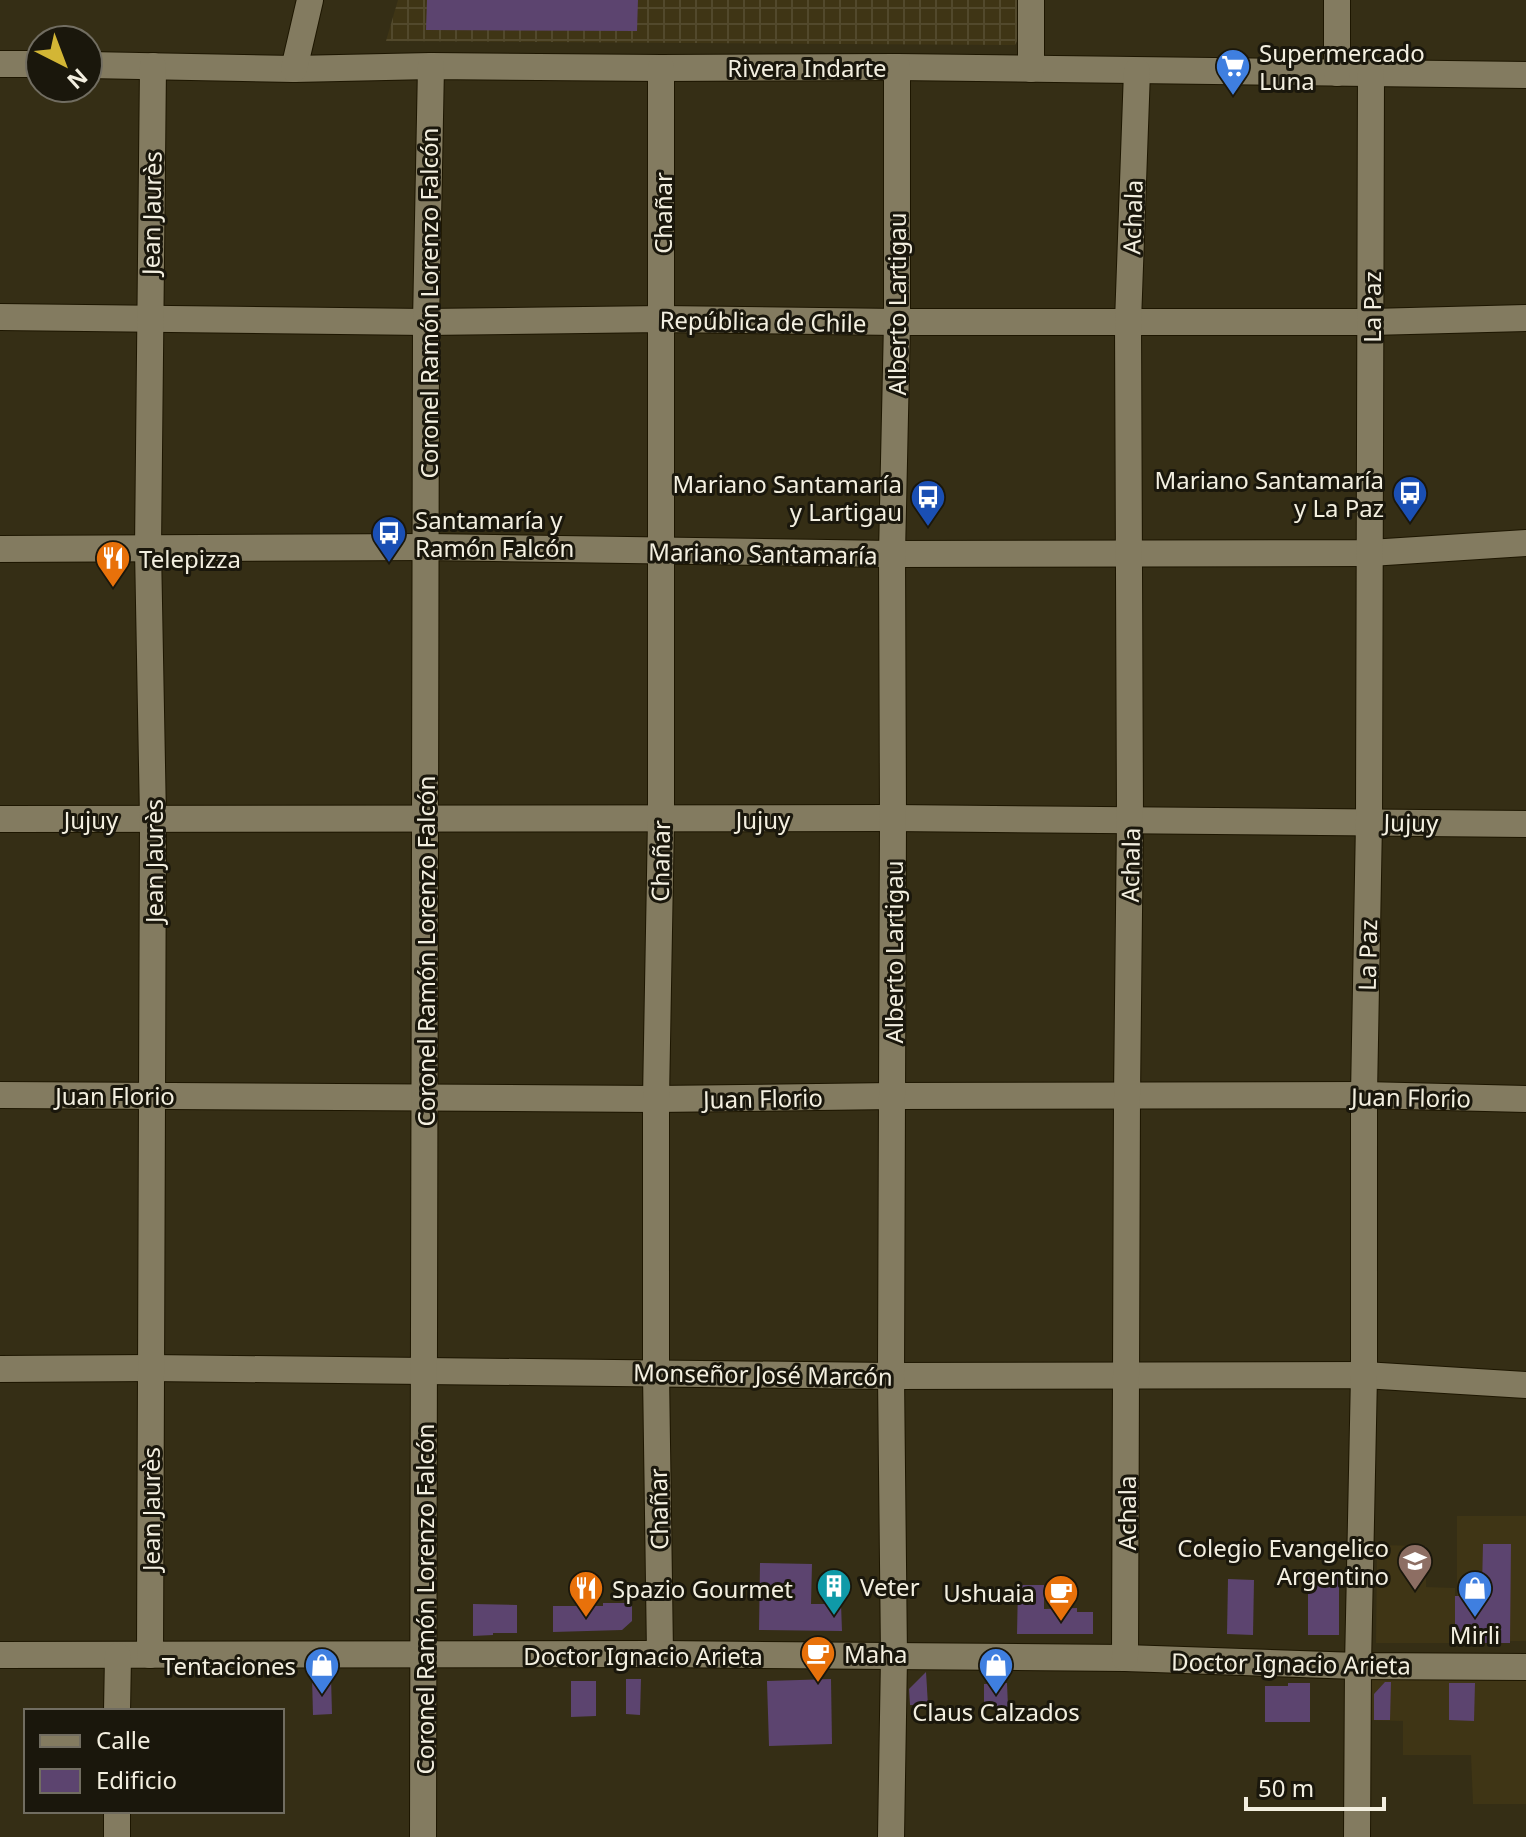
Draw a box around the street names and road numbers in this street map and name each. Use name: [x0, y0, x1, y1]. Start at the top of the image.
street label: Rivera Indarte: [727, 51, 887, 84]
street label: Coronel Ramón Lorenzo Falcón: [412, 128, 445, 478]
street label: Jean Jaurès: [133, 151, 169, 277]
street label: Chañar: [646, 172, 679, 254]
street label: Achala: [1114, 179, 1150, 255]
street label: Alberto Lartigau: [880, 212, 913, 396]
street label: La Paz: [1355, 271, 1388, 343]
street label: República de Chile: [659, 303, 867, 339]
street label: Mariano Santamaría: [648, 535, 878, 571]
street label: Coronel Ramón Lorenzo Falcón: [409, 776, 442, 1126]
street label: Jean Jaurès: [137, 799, 170, 925]
street label: Jujuy: [62, 803, 119, 836]
street label: Jujuy: [734, 803, 791, 836]
street label: Jujuy: [1381, 805, 1439, 839]
street label: Chañar: [643, 820, 677, 902]
street label: Achala: [1113, 827, 1147, 903]
street label: Alberto Lartigau: [877, 860, 910, 1044]
street label: La Paz: [1350, 919, 1384, 991]
street label: Juan Florio: [53, 1079, 175, 1112]
street label: Juan Florio: [1349, 1079, 1471, 1115]
street label: Juan Florio: [701, 1080, 823, 1116]
street label: Monseñor José Marcón: [633, 1355, 893, 1393]
street label: Coronel Ramón Lorenzo Falcón: [408, 1424, 441, 1774]
street label: Jean Jaurès: [134, 1447, 167, 1573]
street label: Chañar: [641, 1468, 675, 1550]
street label: Achala: [1110, 1476, 1143, 1550]
street label: Doctor Ignacio Arieta: [523, 1639, 763, 1672]
street label: Doctor Ignacio Arieta: [1171, 1644, 1411, 1682]

